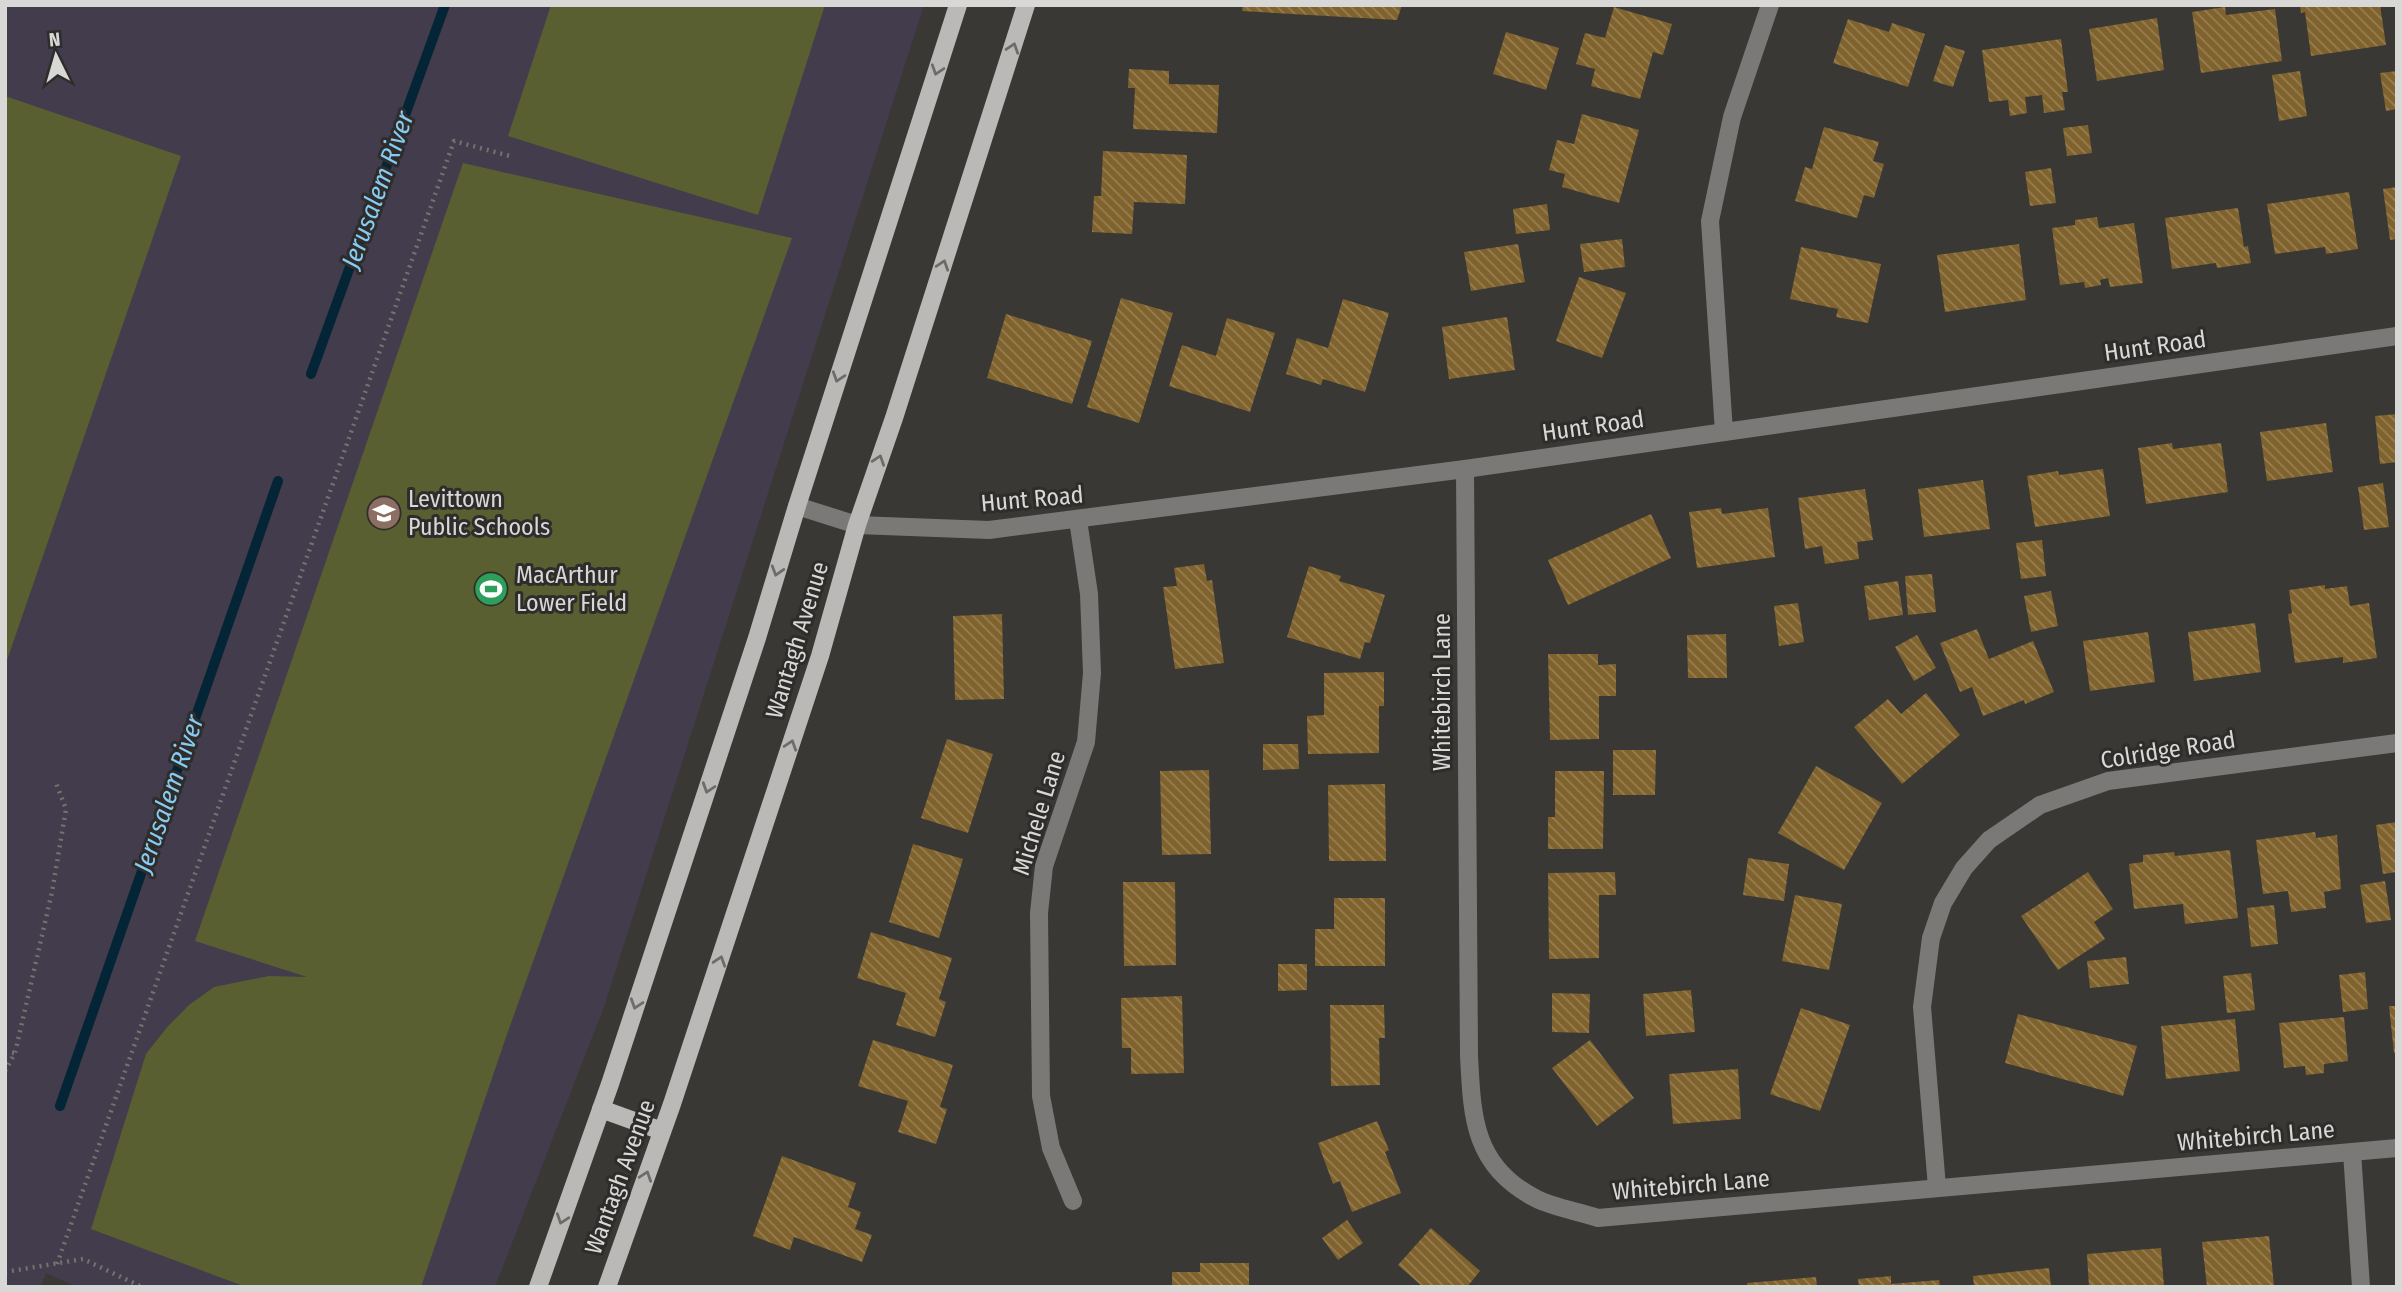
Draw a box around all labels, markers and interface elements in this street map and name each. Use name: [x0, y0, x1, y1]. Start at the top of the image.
north arrow: [21, 21, 91, 91]
text: N: [48, 28, 61, 52]
one-way arrow: [1004, 43, 1019, 55]
one-way arrow: [930, 64, 945, 76]
water label: Jerusalem River: [335, 106, 421, 275]
one-way arrow: [935, 259, 949, 272]
street label: Hunt Road: [2102, 325, 2208, 367]
one-way arrow: [832, 370, 846, 382]
street label: Hunt Road: [1540, 405, 1646, 447]
one-way arrow: [871, 455, 885, 467]
street label: Hunt Road: [979, 481, 1085, 517]
place label: Levittown Public Schools: [408, 485, 550, 541]
school or university icon: Levittown Public Schools: [365, 494, 403, 532]
street label: Wantagh Avenue: [760, 558, 834, 722]
place label: MacArthur Lower Field: [516, 561, 627, 617]
one-way arrow: [771, 565, 786, 577]
sports icon: MacArthur Lower Field: [472, 570, 510, 608]
street label: Whitebirch Lane: [1428, 613, 1456, 771]
water label: Jerusalem River: [127, 710, 211, 879]
street label: Colridge Road: [2099, 726, 2237, 774]
one-way arrow: [783, 739, 797, 751]
street label: Michele Lane: [1007, 748, 1071, 878]
one-way arrow: [701, 781, 716, 793]
one-way arrow: [711, 955, 726, 967]
one-way arrow: [630, 998, 645, 1010]
street label: Wantagh Avenue: [579, 1096, 661, 1258]
street label: Whitebirch Lane: [2176, 1115, 2336, 1157]
street label: Whitebirch Lane: [1611, 1164, 1771, 1206]
one-way arrow: [638, 1171, 652, 1183]
one-way arrow: [556, 1212, 570, 1224]

